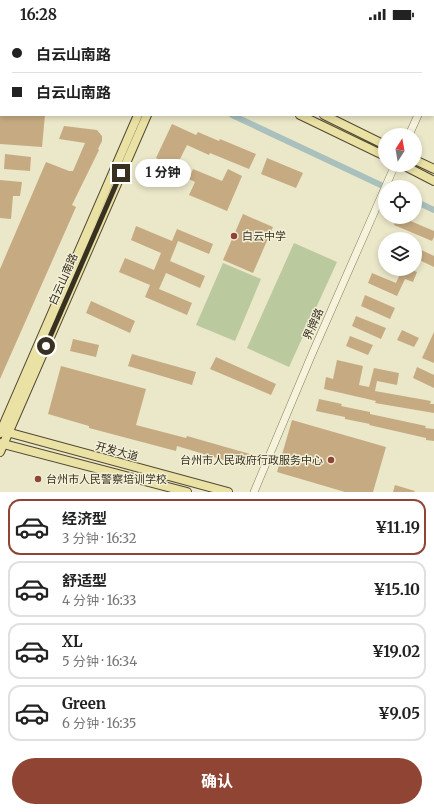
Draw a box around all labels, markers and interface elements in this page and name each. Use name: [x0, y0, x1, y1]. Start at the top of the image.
text: 16:28: [20, 5, 57, 24]
text: 白云山南路: [36, 45, 111, 64]
text: 白云山南路: [36, 83, 111, 102]
north arrow: [378, 128, 422, 172]
map controls: [378, 128, 422, 276]
callout: 1 分钟: [135, 159, 191, 187]
route end: [112, 164, 130, 182]
text: 1 分钟: [145, 164, 181, 181]
button: locate: [378, 180, 422, 224]
place label: 白云中学: [242, 229, 286, 243]
marker: 白云中学: [229, 231, 239, 241]
button: layers: [378, 232, 422, 276]
street label: 白云山南路: [45, 251, 81, 307]
street label: 界牌路: [300, 306, 326, 342]
route start: [37, 337, 55, 355]
street label: 开发大道: [94, 439, 140, 463]
place label: 台州市人民政府行政服务中心: [180, 453, 323, 467]
marker: 台州市人民政府行政服务中心: [326, 455, 336, 465]
place label: 台州市人民警察培训学校: [46, 472, 167, 486]
marker: 台州市人民警察培训学校: [33, 474, 43, 484]
icon: car: [14, 509, 50, 545]
text: 经济型: [62, 509, 107, 528]
text: ¥11.19: [375, 518, 420, 537]
text: 3 分钟 · 16:32: [62, 530, 136, 547]
icon: car: [14, 571, 50, 607]
text: 舒适型: [62, 571, 107, 590]
text: ¥15.10: [373, 580, 420, 599]
text: 4 分钟 · 16:33: [62, 592, 137, 609]
text: XL: [62, 632, 83, 651]
icon: car: [14, 633, 50, 669]
text: ¥19.02: [372, 642, 420, 661]
text: 5 分钟 · 16:34: [62, 653, 137, 670]
text: Green: [62, 694, 106, 713]
icon: car: [14, 695, 50, 731]
text: ¥9.05: [378, 704, 420, 723]
text: 6 分钟 · 16:35: [62, 715, 136, 732]
button: 确认: [12, 758, 422, 804]

